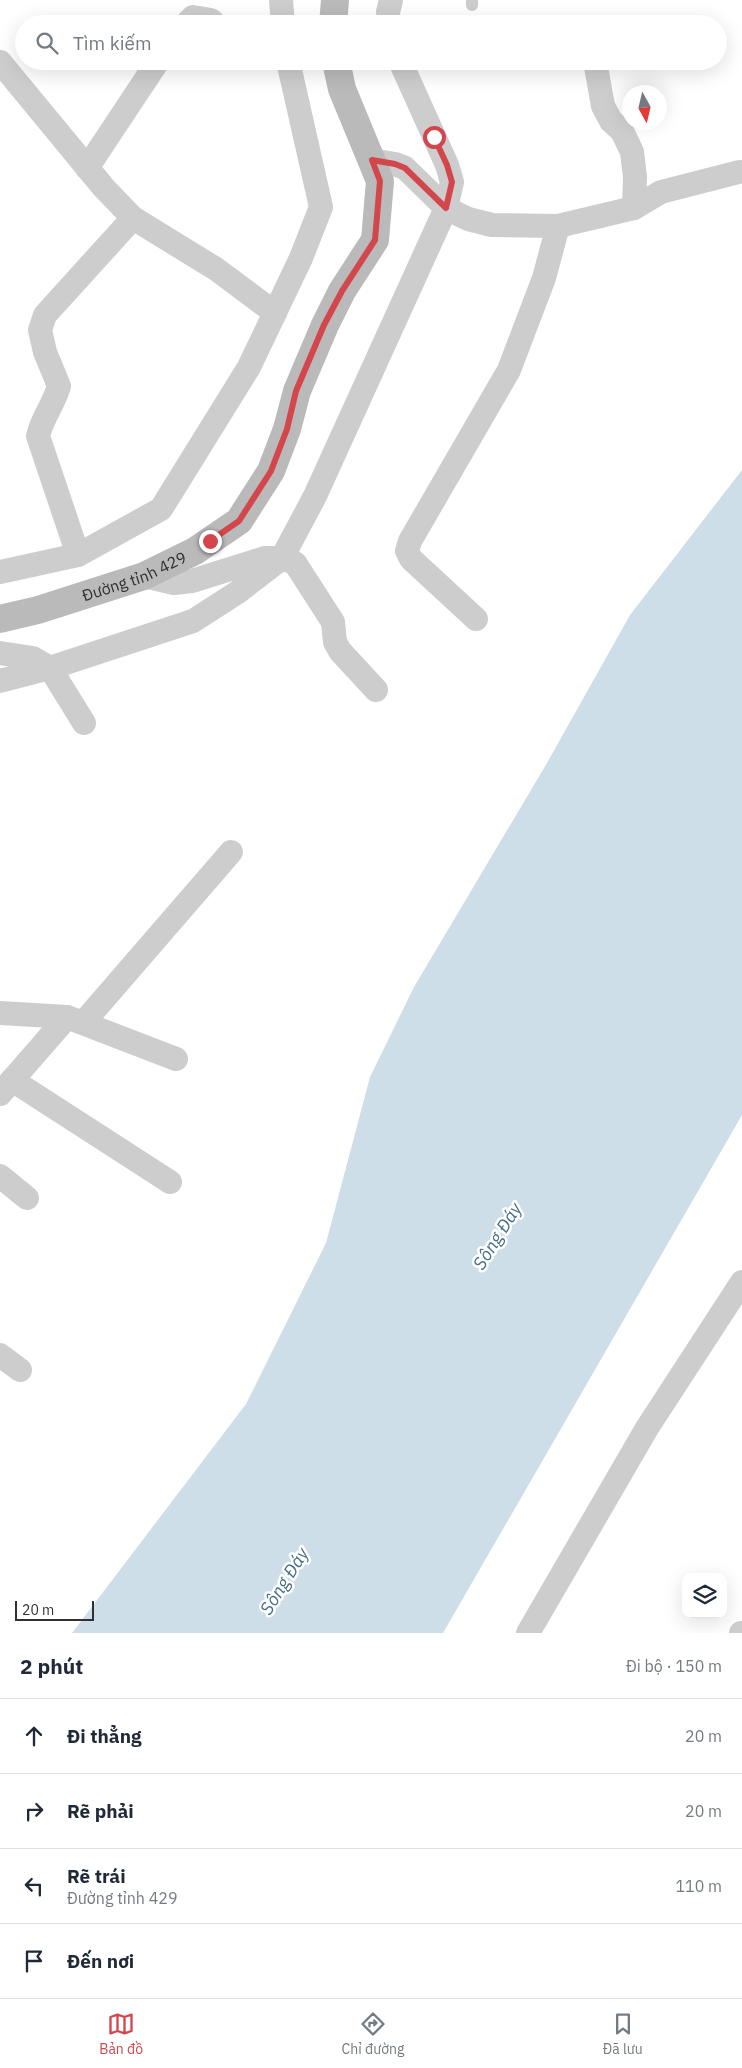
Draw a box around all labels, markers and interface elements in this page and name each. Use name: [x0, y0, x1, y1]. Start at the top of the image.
search box: [15, 15, 727, 70]
icon: search: [33, 29, 61, 57]
text: Tìm kiếm: [73, 31, 151, 55]
north arrow: [622, 85, 667, 130]
route start: [423, 126, 446, 149]
route end: [199, 530, 222, 553]
street label: Đường tỉnh 429: [79, 547, 190, 605]
water label: Sông Đáy: [467, 1197, 527, 1274]
water label: Sông Đáy: [254, 1542, 314, 1619]
map controls: [682, 1573, 727, 1618]
button: layers: [682, 1573, 727, 1618]
scale bar: [15, 1598, 94, 1621]
text: 20 m: [22, 1601, 54, 1619]
text: 2 phút: [20, 1652, 83, 1680]
text: Đi bộ · 150 m: [626, 1656, 722, 1676]
icon: ahead: [20, 1722, 48, 1750]
text: Đi thẳng: [67, 1724, 141, 1748]
text: 20 m: [685, 1726, 722, 1746]
icon: right: [20, 1797, 48, 1825]
text: Rẽ phải: [67, 1799, 134, 1823]
text: 20 m: [685, 1801, 722, 1821]
text: Rẽ trái: [67, 1864, 126, 1888]
icon: left: [20, 1872, 48, 1900]
text: 110 m: [675, 1876, 722, 1896]
text: Đường tỉnh 429: [67, 1888, 178, 1908]
icon: arrive: [20, 1947, 48, 1975]
text: Đến nơi: [67, 1949, 134, 1973]
tab: Bản đồ: [99, 2010, 143, 2058]
tab: Chỉ đường: [342, 2010, 404, 2058]
tab: Đã lưu: [603, 2010, 643, 2058]

